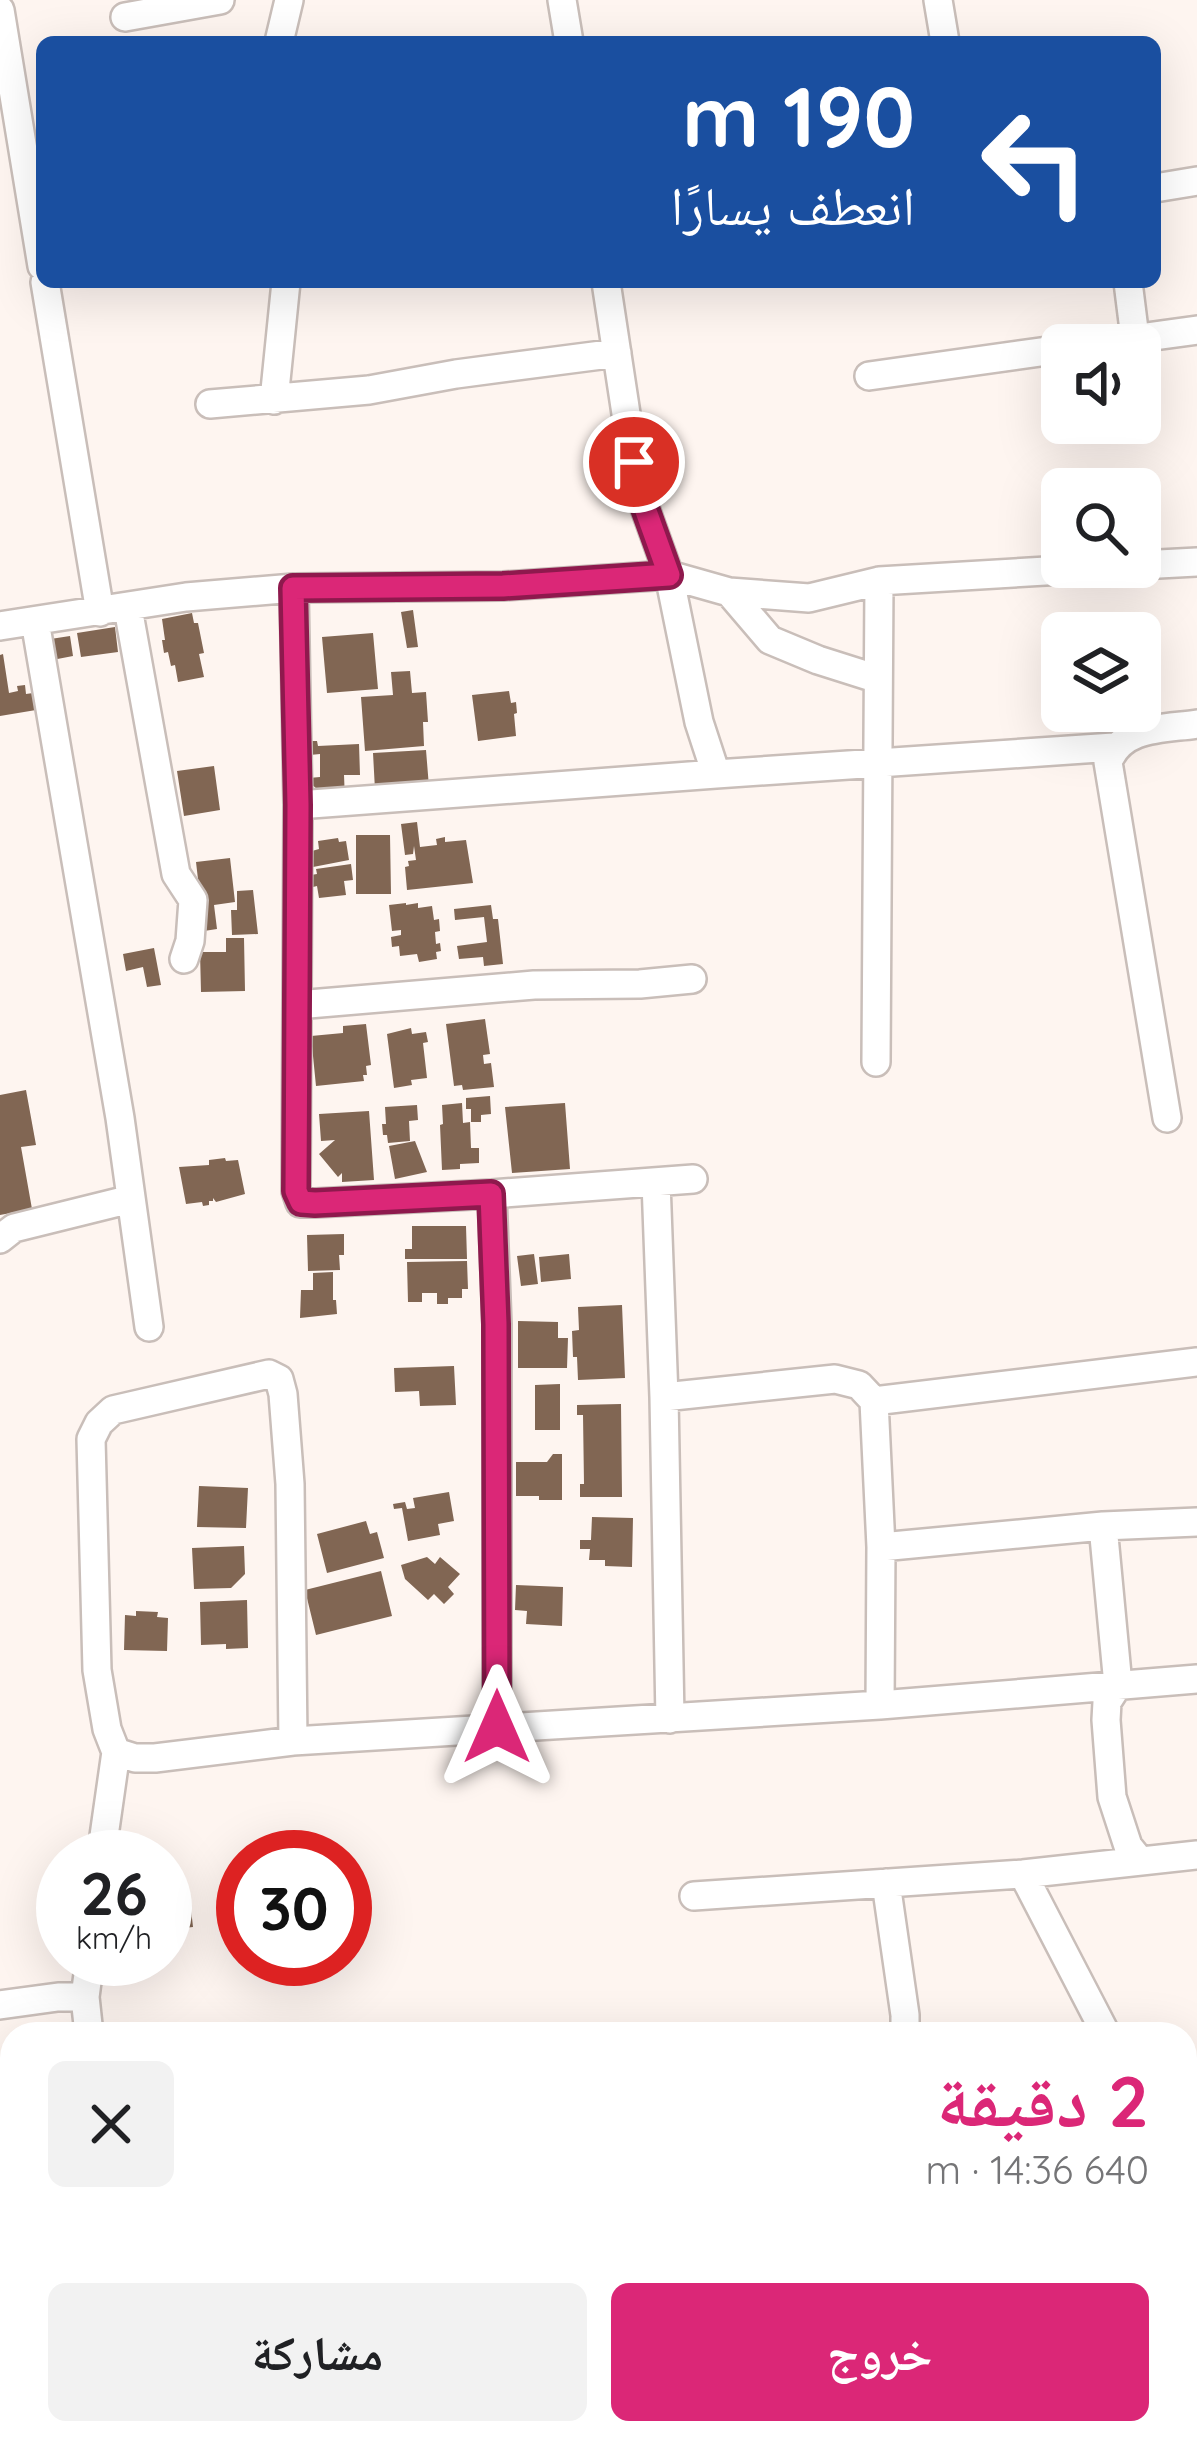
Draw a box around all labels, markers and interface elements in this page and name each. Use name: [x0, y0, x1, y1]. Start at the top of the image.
text: 190 m: [682, 63, 915, 168]
icon: left: [957, 84, 1113, 240]
text: انعطف يسارًا: [670, 171, 915, 239]
map controls: [1041, 324, 1161, 732]
button: sound: [1041, 324, 1161, 444]
pin: [583, 411, 685, 513]
icon: arrive: [601, 429, 667, 495]
button: search: [1041, 468, 1161, 588]
button: layers: [1041, 612, 1161, 732]
position arrow: [434, 1664, 560, 1790]
speed limit sign: 30: [216, 1830, 372, 1986]
text: 26: [80, 1855, 148, 1930]
text: km/h: [76, 1919, 152, 1957]
text: 2 دقيقة: [937, 2055, 1149, 2145]
button: close: [48, 2061, 174, 2187]
text: 640 m · 14:36: [925, 2145, 1149, 2194]
button: مشاركة: [48, 2283, 587, 2421]
button: خروج: [611, 2283, 1149, 2421]

